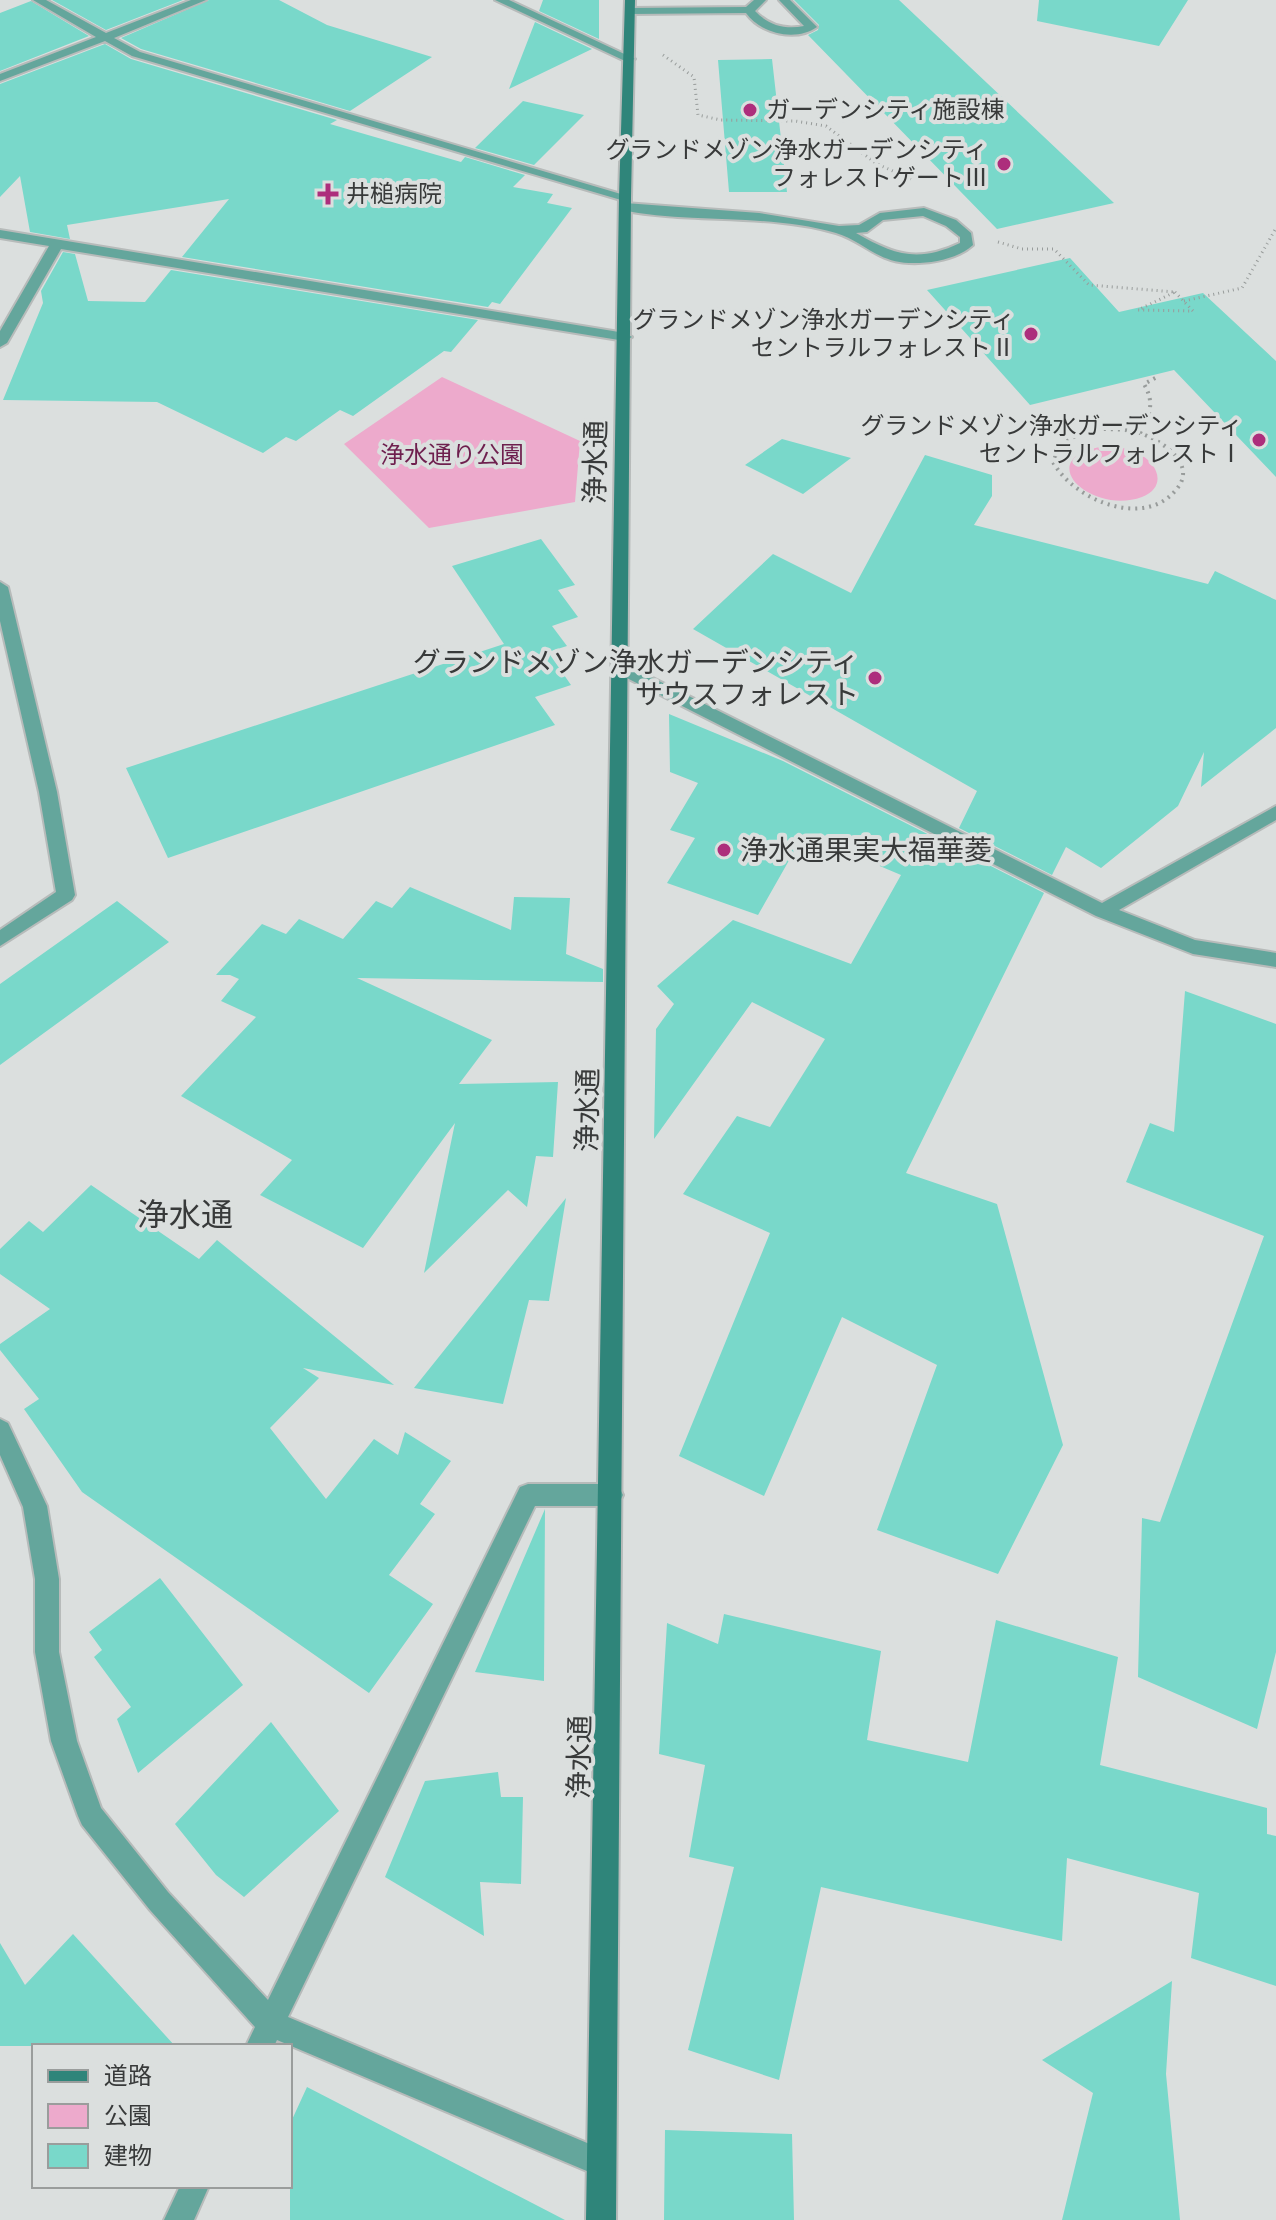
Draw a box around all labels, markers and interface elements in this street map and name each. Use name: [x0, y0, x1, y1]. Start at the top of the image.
place label: ガーデンシティ施設棟: [766, 96, 1005, 123]
marker: ガーデンシティ施設棟: [741, 101, 759, 119]
place label: グランドメゾン浄水ガーデンシティ フォレストゲートⅢ: [605, 136, 988, 191]
marker: グランドメゾン浄水ガーデンシティ フォレストゲートⅢ: [995, 155, 1013, 173]
place label: 井槌病院: [346, 180, 442, 207]
marker: 井槌病院: [317, 183, 339, 205]
place label: グランドメゾン浄水ガーデンシティ セントラルフォレストⅡ: [632, 306, 1015, 361]
marker: グランドメゾン浄水ガーデンシティ セントラルフォレストⅡ: [1022, 325, 1040, 343]
place label: グランドメゾン浄水ガーデンシティ セントラルフォレストⅠ: [860, 412, 1243, 467]
street label: 浄水通: [579, 420, 612, 504]
marker: グランドメゾン浄水ガーデンシティ セントラルフォレストⅠ: [1250, 431, 1268, 449]
park label: 浄水通り公園: [380, 441, 524, 468]
place label: グランドメゾン浄水ガーデンシティ サウスフォレスト: [413, 647, 859, 710]
marker: グランドメゾン浄水ガーデンシティ サウスフォレスト: [866, 669, 884, 687]
place label: 浄水通果実大福華菱: [740, 835, 992, 866]
marker: 浄水通果実大福華菱: [715, 841, 733, 859]
street label: 浄水通: [571, 1068, 604, 1152]
district label: 浄水通: [137, 1197, 233, 1233]
street label: 浄水通: [563, 1715, 596, 1799]
legend: [32, 2044, 292, 2188]
text: 道路: [104, 2062, 152, 2089]
text: 公園: [104, 2102, 152, 2129]
text: 建物: [104, 2142, 152, 2169]

